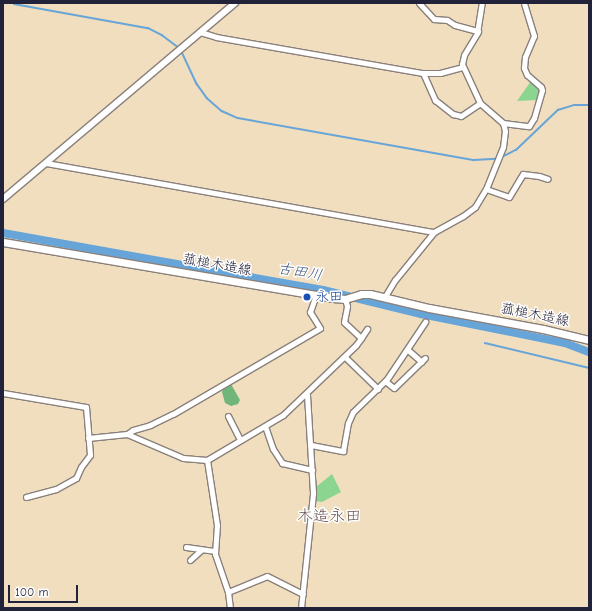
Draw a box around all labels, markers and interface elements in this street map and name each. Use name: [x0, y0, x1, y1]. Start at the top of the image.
street label: 菰槌木造線: [181, 251, 253, 279]
water label: 古田川: [276, 259, 324, 285]
place label: 永田: [315, 289, 343, 305]
marker: 永田: [302, 292, 312, 302]
street label: 菰槌木造線: [499, 300, 571, 330]
district label: 木造永田: [297, 506, 361, 526]
scale bar: [10, 577, 80, 603]
text: 100 m: [15, 585, 48, 599]

